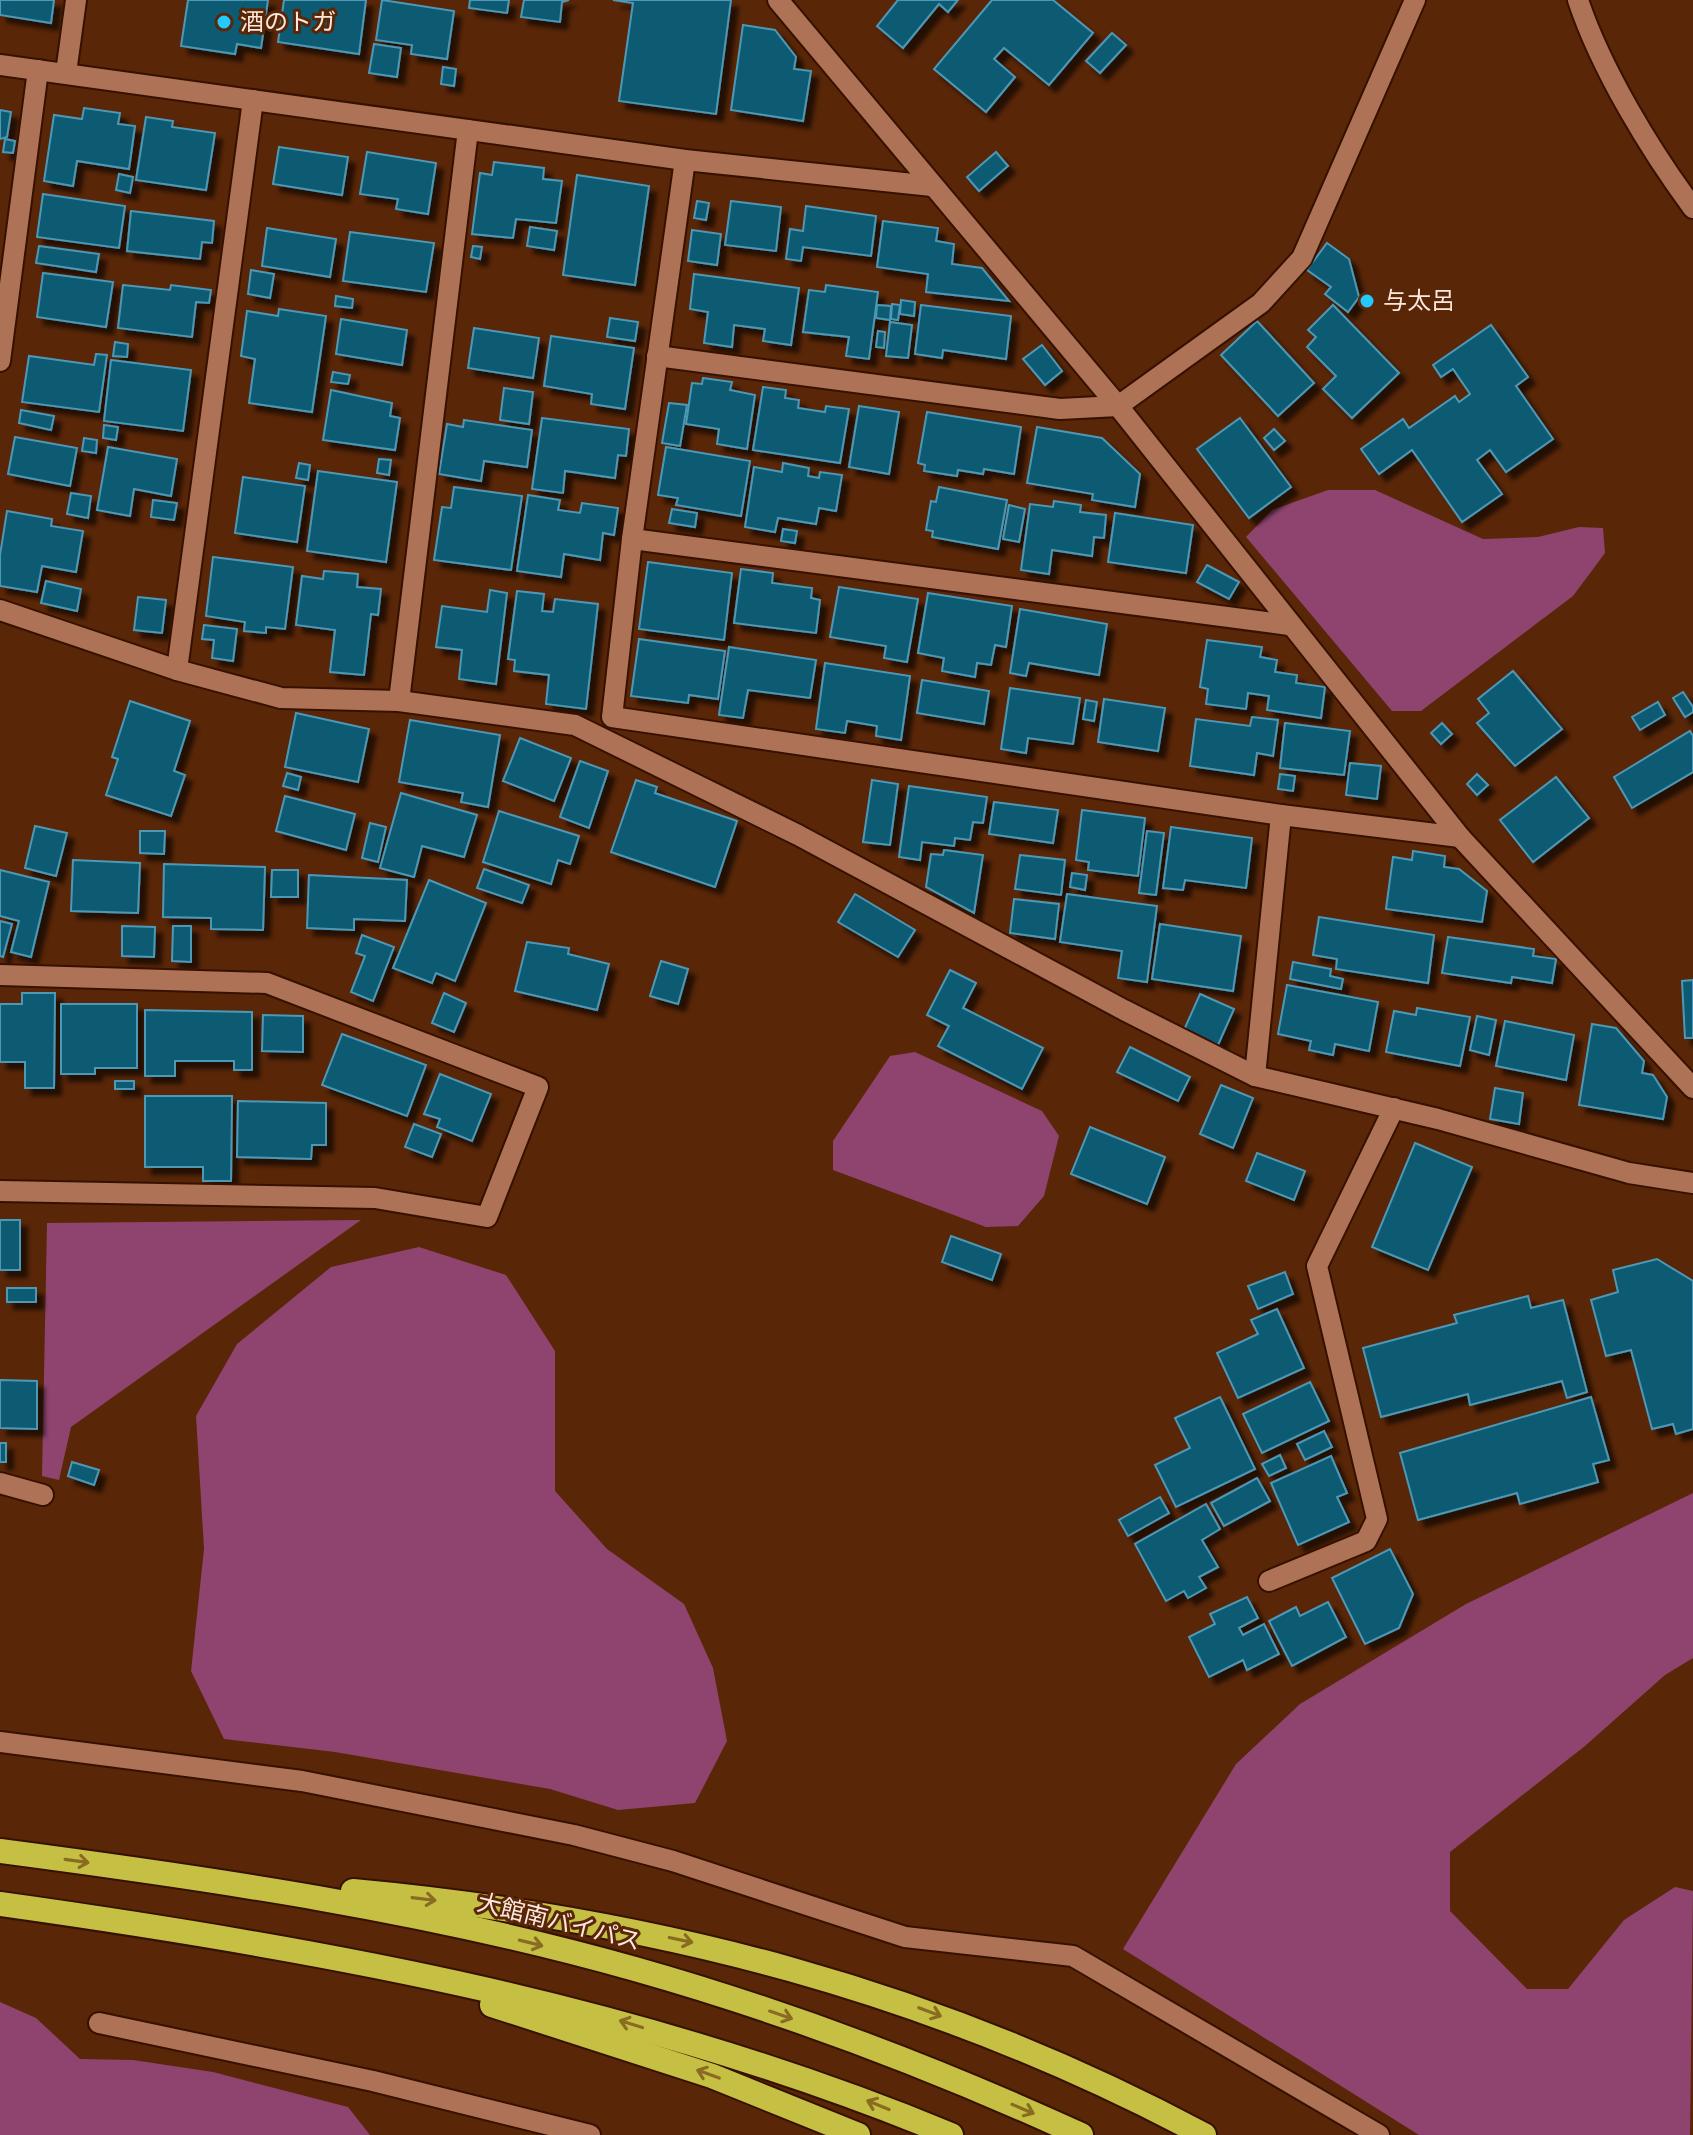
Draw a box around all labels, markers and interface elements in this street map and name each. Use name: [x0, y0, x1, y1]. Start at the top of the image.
place label: 酒のトガ: [240, 6, 336, 35]
marker: 酒のトガ: [215, 13, 233, 31]
place label: 与太呂: [1383, 285, 1455, 314]
marker: 与太呂: [1358, 292, 1376, 310]
one-way arrow: [64, 1854, 89, 1869]
street label: 大館南バイパス: [475, 1886, 644, 1955]
one-way arrow: [411, 1892, 436, 1907]
one-way arrow: [668, 1933, 693, 1948]
one-way arrow: [517, 1937, 543, 1952]
one-way arrow: [917, 2006, 942, 2020]
one-way arrow: [768, 2009, 792, 2023]
one-way arrow: [619, 2016, 645, 2031]
one-way arrow: [696, 2066, 721, 2081]
one-way arrow: [866, 2097, 891, 2112]
one-way arrow: [1010, 2102, 1035, 2117]

